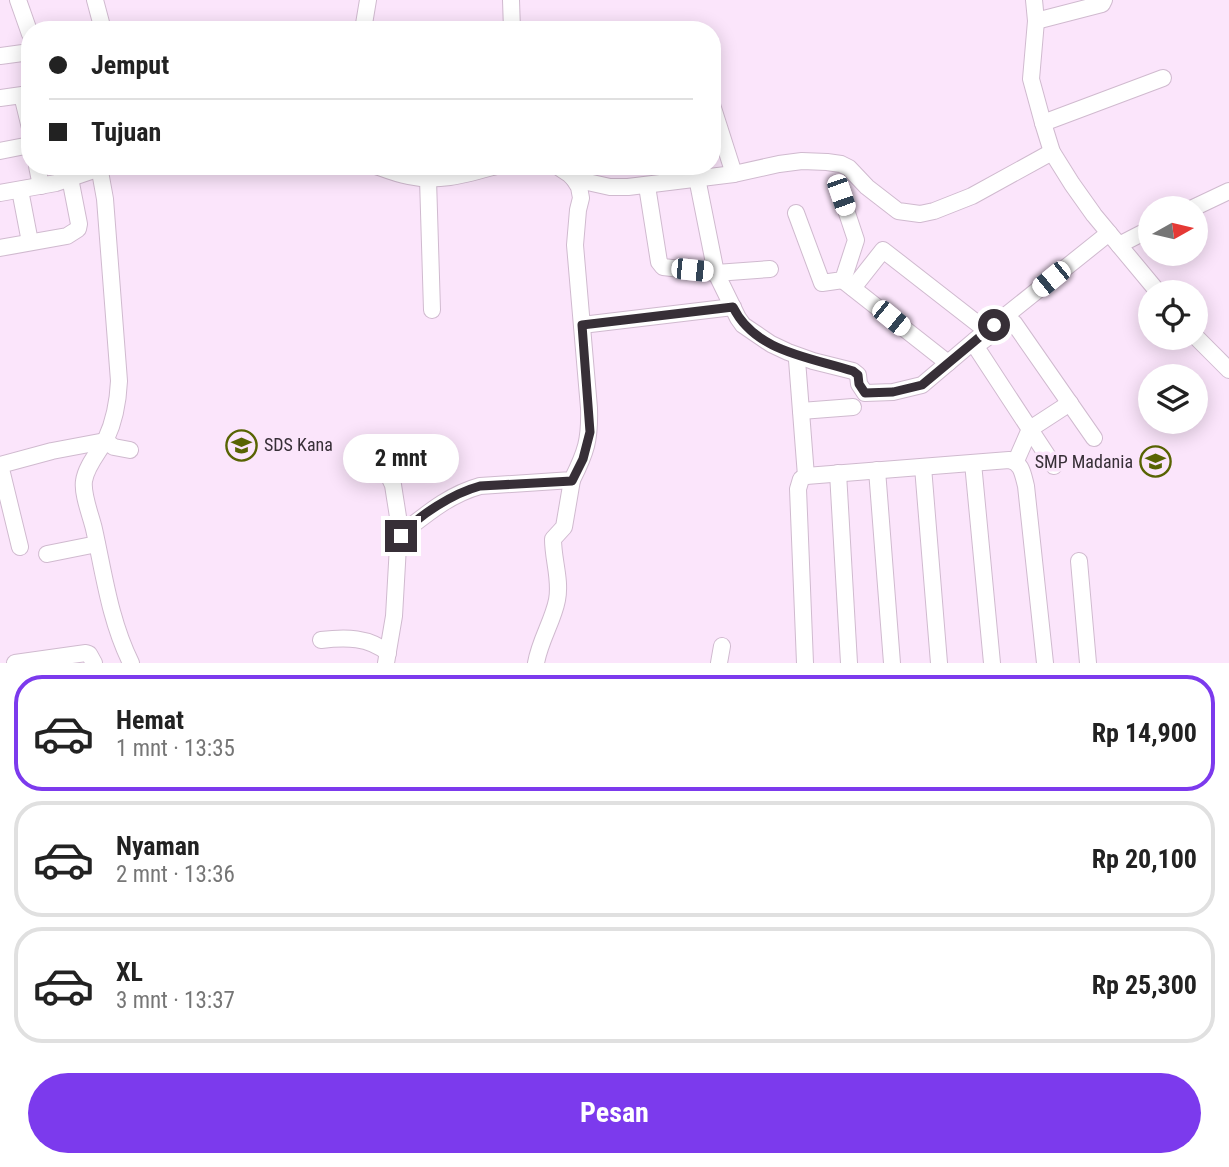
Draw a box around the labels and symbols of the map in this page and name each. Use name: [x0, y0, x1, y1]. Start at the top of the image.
car: [825, 172, 858, 218]
north arrow: [1138, 196, 1208, 266]
car: [671, 257, 714, 283]
car: [1029, 258, 1074, 300]
car: [869, 297, 914, 339]
route start: [978, 309, 1010, 341]
school or university icon: SDS Kana: [224, 428, 258, 462]
place label: SDS Kana: [264, 434, 333, 455]
callout: 2 mnt: [343, 434, 459, 484]
school or university icon: SMP Madania: [1139, 445, 1173, 479]
place label: SMP Madania: [1035, 451, 1133, 472]
route end: [385, 520, 417, 552]

